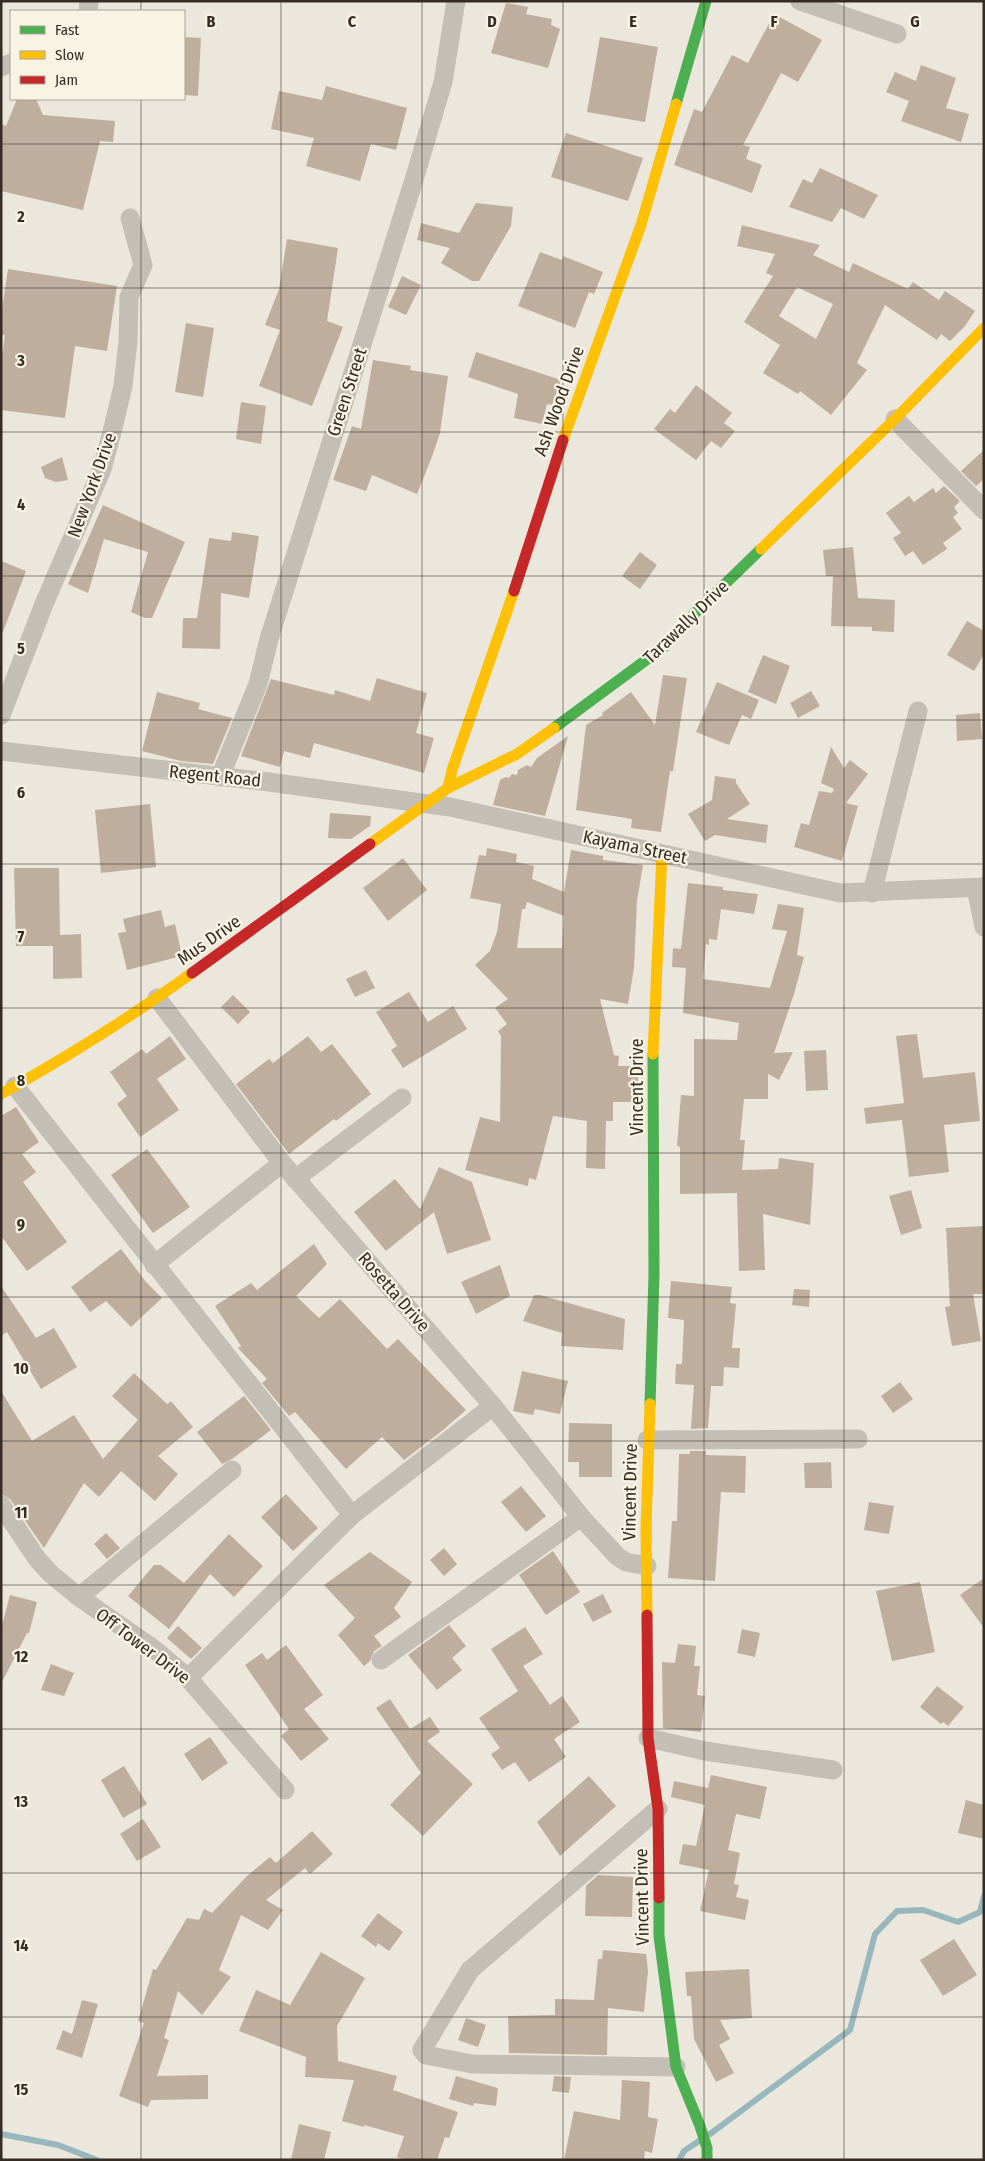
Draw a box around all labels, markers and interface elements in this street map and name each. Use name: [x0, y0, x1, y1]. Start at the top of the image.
legend: [10, 10, 185, 100]
text: B: [207, 12, 216, 31]
text: C: [348, 12, 357, 31]
text: D: [487, 12, 497, 31]
text: E: [629, 12, 637, 31]
text: F: [770, 12, 778, 31]
text: G: [910, 12, 920, 31]
text: Fast: [55, 21, 79, 39]
text: Slow: [55, 46, 84, 64]
text: Jam: [55, 71, 78, 89]
text: 2: [16, 207, 25, 226]
street label: Ash Wood Drive: [529, 343, 589, 459]
street label: Green Street: [322, 345, 372, 439]
text: 3: [16, 351, 25, 370]
street label: New York Drive: [63, 429, 121, 541]
text: 4: [17, 495, 25, 514]
street label: Tarawally Drive: [639, 576, 733, 668]
text: 5: [17, 639, 25, 658]
street label: Regent Road: [168, 760, 262, 792]
text: 6: [17, 783, 25, 802]
street label: Kayama Street: [581, 825, 689, 869]
street label: Mus Drive: [173, 910, 245, 970]
text: 7: [18, 927, 25, 946]
street label: Vincent Drive: [626, 1038, 648, 1136]
text: 8: [17, 1071, 26, 1090]
text: 9: [17, 1215, 25, 1234]
street label: Rosetta Drive: [353, 1248, 435, 1336]
text: 10: [13, 1359, 29, 1378]
street label: Vincent Drive: [618, 1443, 642, 1541]
text: 11: [14, 1503, 28, 1522]
street label: Off Tower Drive: [91, 1603, 195, 1689]
text: 12: [14, 1647, 29, 1666]
text: 13: [14, 1792, 29, 1811]
street label: Vincent Drive: [630, 1848, 654, 1946]
text: 14: [14, 1936, 29, 1955]
text: 15: [14, 2080, 28, 2099]

